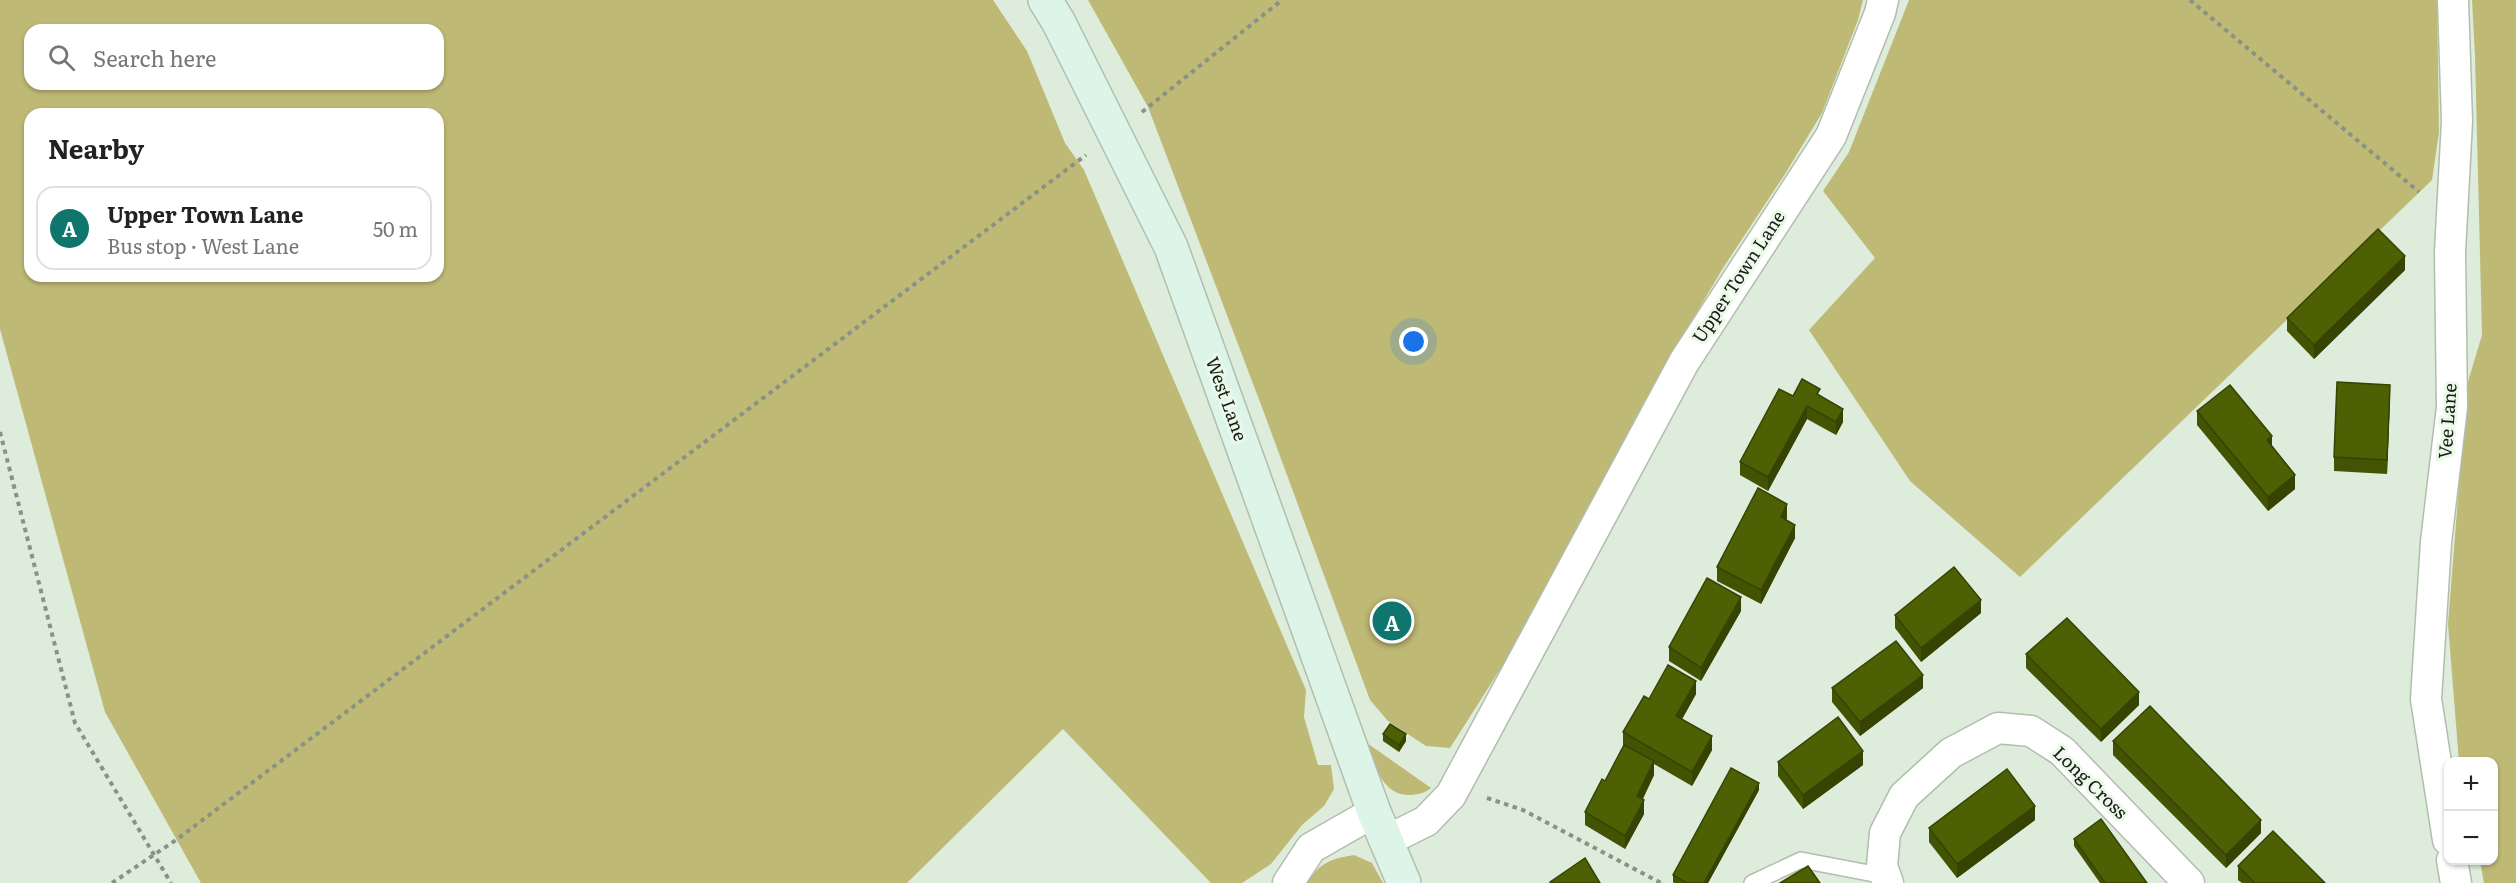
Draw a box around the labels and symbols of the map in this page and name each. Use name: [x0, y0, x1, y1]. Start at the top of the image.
street label: Upper Town Lane: [1685, 205, 1791, 348]
your location: [1399, 327, 1428, 356]
street label: West Lane: [1200, 352, 1255, 444]
street label: Vee Lane: [2430, 382, 2463, 460]
pin: A: [1372, 598, 1412, 644]
street label: Long Cross: [2048, 739, 2135, 825]

